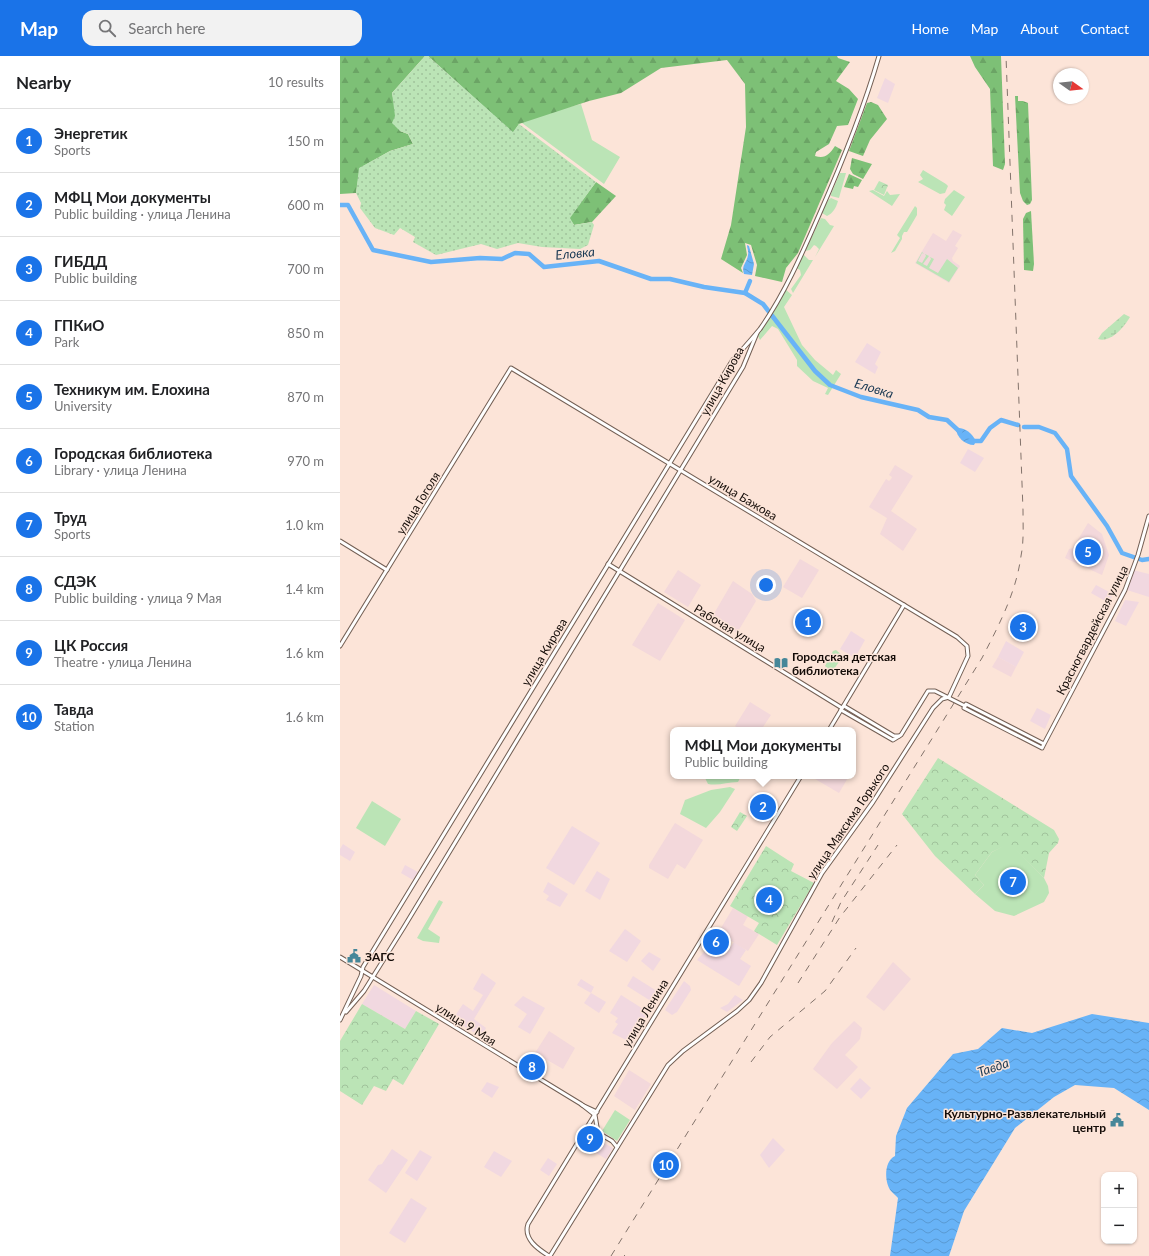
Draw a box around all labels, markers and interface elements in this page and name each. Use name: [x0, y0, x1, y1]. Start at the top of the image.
search box: [82, 10, 362, 46]
text: Map: [20, 17, 58, 40]
icon: search: [96, 17, 118, 39]
text: Search here: [128, 19, 206, 37]
text: Home: [911, 20, 949, 37]
text: Map: [971, 20, 998, 37]
text: About: [1020, 20, 1058, 37]
text: Contact: [1080, 20, 1129, 37]
north arrow: [1053, 68, 1089, 104]
text: Nearby: [16, 72, 71, 93]
text: 10 results: [268, 74, 324, 90]
text: Энергетик: [54, 124, 128, 142]
text: 1: [25, 133, 33, 149]
text: 150 m: [287, 133, 324, 149]
text: Sports: [54, 142, 91, 158]
text: МФЦ Мои документы: [54, 188, 211, 206]
text: 2: [25, 197, 33, 213]
text: 600 m: [287, 197, 324, 213]
text: Public building · улица Ленина: [54, 206, 231, 222]
water label: Еловка: [555, 243, 596, 263]
text: ГИБДД: [54, 252, 107, 270]
text: 3: [25, 261, 33, 277]
text: 700 m: [287, 261, 324, 277]
text: Public building: [54, 270, 137, 286]
text: ГПКиО: [54, 316, 104, 334]
text: 4: [25, 325, 33, 341]
text: 850 m: [287, 325, 324, 341]
text: Park: [54, 334, 79, 350]
street label: улица Кирова: [697, 344, 747, 418]
water label: Еловка: [853, 375, 896, 402]
text: Техникум им. Елохина: [54, 380, 210, 398]
text: 5: [25, 389, 33, 405]
text: 870 m: [287, 389, 324, 405]
text: University: [54, 398, 112, 414]
text: Городская библиотека: [54, 444, 212, 462]
text: 6: [25, 453, 33, 469]
text: 970 m: [287, 453, 324, 469]
text: Library · улица Ленина: [54, 462, 187, 478]
street label: улица Гоголя: [393, 469, 443, 537]
street label: улица Бажова: [706, 471, 780, 523]
text: Труд: [54, 508, 86, 526]
text: 7: [25, 517, 33, 533]
text: 1.0 km: [285, 517, 324, 533]
text: Sports: [54, 526, 91, 542]
pin: 5: [1075, 537, 1101, 567]
street label: Красногвардейская улица: [1053, 563, 1131, 697]
text: СДЭК: [54, 572, 97, 590]
your location: [756, 575, 776, 595]
text: 8: [25, 581, 33, 597]
text: 1.4 km: [285, 581, 324, 597]
text: Public building · улица 9 Мая: [54, 590, 222, 606]
street label: Рабочая улица: [692, 601, 768, 655]
pin: 1: [795, 607, 821, 637]
pin: 3: [1010, 612, 1036, 642]
street label: улица Кирова: [518, 615, 570, 689]
text: ЦК Россия: [54, 636, 128, 654]
text: 9: [25, 645, 33, 661]
text: 1.6 km: [285, 645, 324, 661]
place label: Городская детская библиотека: [792, 649, 896, 678]
text: Theatre · улица Ленина: [54, 654, 192, 670]
library icon: Городская детская библиотека: [773, 655, 789, 671]
text: Тавда: [54, 700, 94, 718]
text: 10: [21, 709, 37, 725]
text: 1.6 km: [285, 709, 324, 725]
text: Station: [54, 718, 94, 734]
popup: [670, 727, 856, 779]
text: МФЦ Мои документы: [685, 736, 841, 754]
text: Public building: [685, 754, 768, 770]
street label: улица Максима Горького: [804, 760, 893, 882]
pin: 2: [750, 792, 776, 822]
pin: 7: [1000, 867, 1026, 897]
pin: 4: [756, 885, 782, 915]
pin: 6: [703, 927, 729, 957]
public building icon: ЗАГС: [346, 948, 362, 964]
place label: ЗАГС: [365, 949, 394, 964]
street label: улица Ленина: [619, 976, 671, 1050]
street label: улица 9 Мая: [433, 999, 499, 1049]
pin: 8: [519, 1052, 545, 1082]
water label: Тавда: [975, 1054, 1011, 1080]
place label: Культурно-Развлекательный центр: [944, 1106, 1106, 1135]
public building icon: Культурно-Развлекательный центр: [1109, 1112, 1125, 1128]
pin: 9: [577, 1124, 603, 1154]
pin: 10: [653, 1150, 679, 1180]
map controls: [1101, 1172, 1137, 1244]
button: +: [1101, 1172, 1137, 1208]
button: −: [1101, 1208, 1137, 1244]

